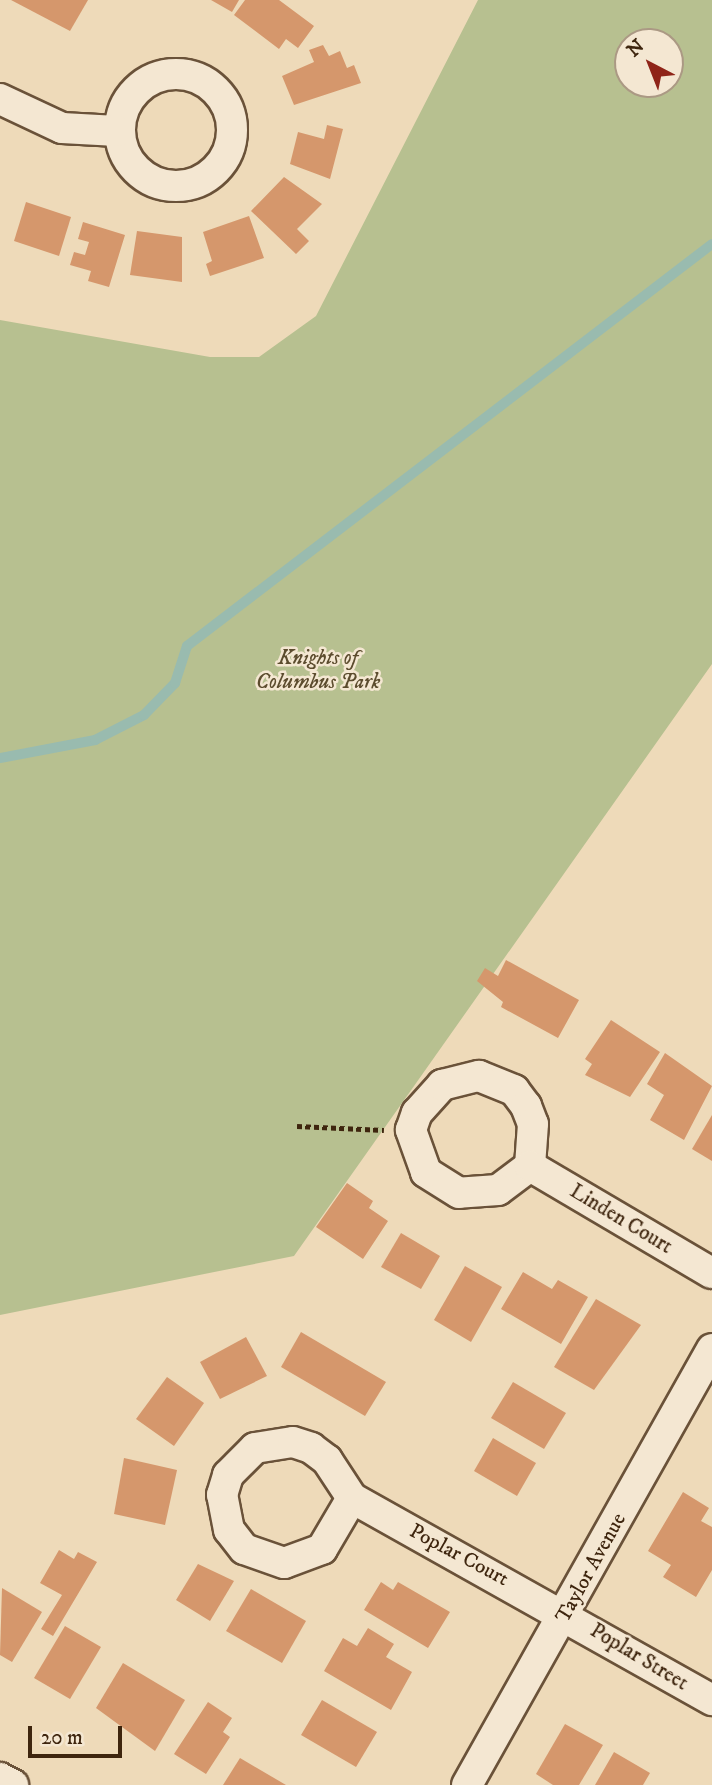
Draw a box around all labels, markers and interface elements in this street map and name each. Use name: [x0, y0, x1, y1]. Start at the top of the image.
north arrow: [614, 28, 684, 98]
text: N: [622, 35, 649, 62]
park label: Knights of Columbus Park: [256, 645, 380, 695]
street label: Linden Court: [565, 1179, 677, 1259]
street label: Taylor Avenue: [550, 1509, 632, 1627]
street label: Poplar Court: [405, 1518, 513, 1592]
street label: Poplar Street: [586, 1618, 692, 1696]
scale bar: [32, 1712, 126, 1756]
text: 20 m: [41, 1725, 83, 1751]

